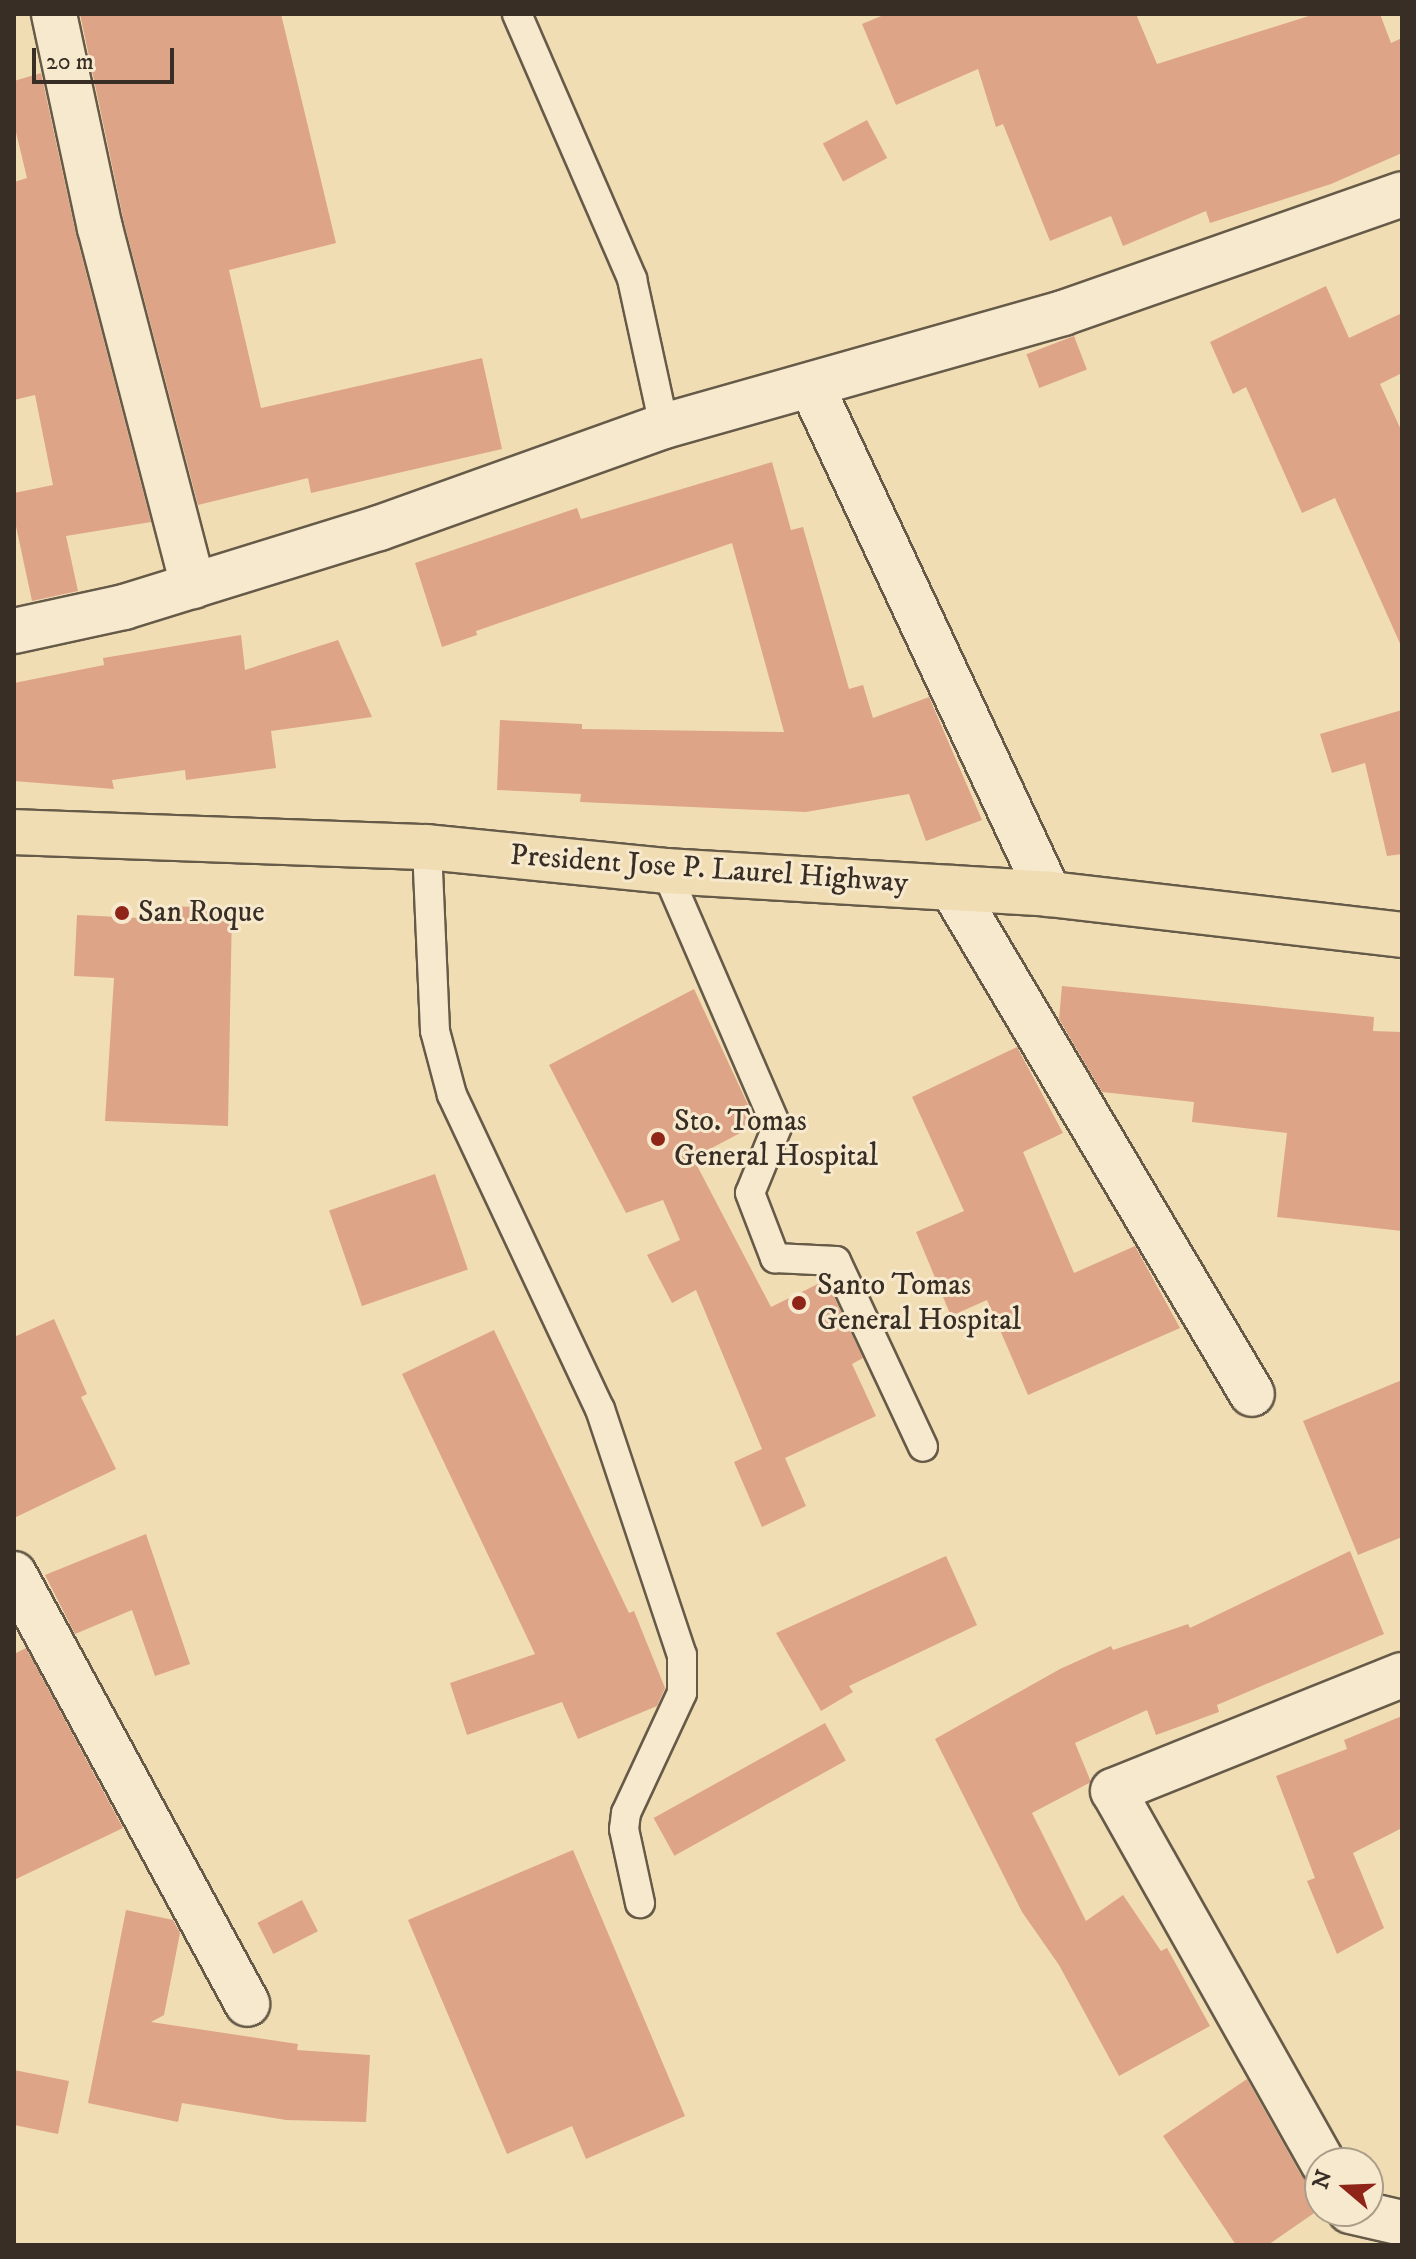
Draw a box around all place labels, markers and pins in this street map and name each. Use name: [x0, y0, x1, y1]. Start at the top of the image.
place label: San Roque: [138, 895, 265, 931]
marker: San Roque: [113, 904, 131, 922]
place label: Sto. Tomas General Hospital: [674, 1104, 878, 1174]
marker: Sto. Tomas General Hospital: [649, 1130, 667, 1148]
place label: Santo Tomas General Hospital: [817, 1268, 1021, 1338]
marker: Santo Tomas General Hospital: [788, 1292, 810, 1314]

